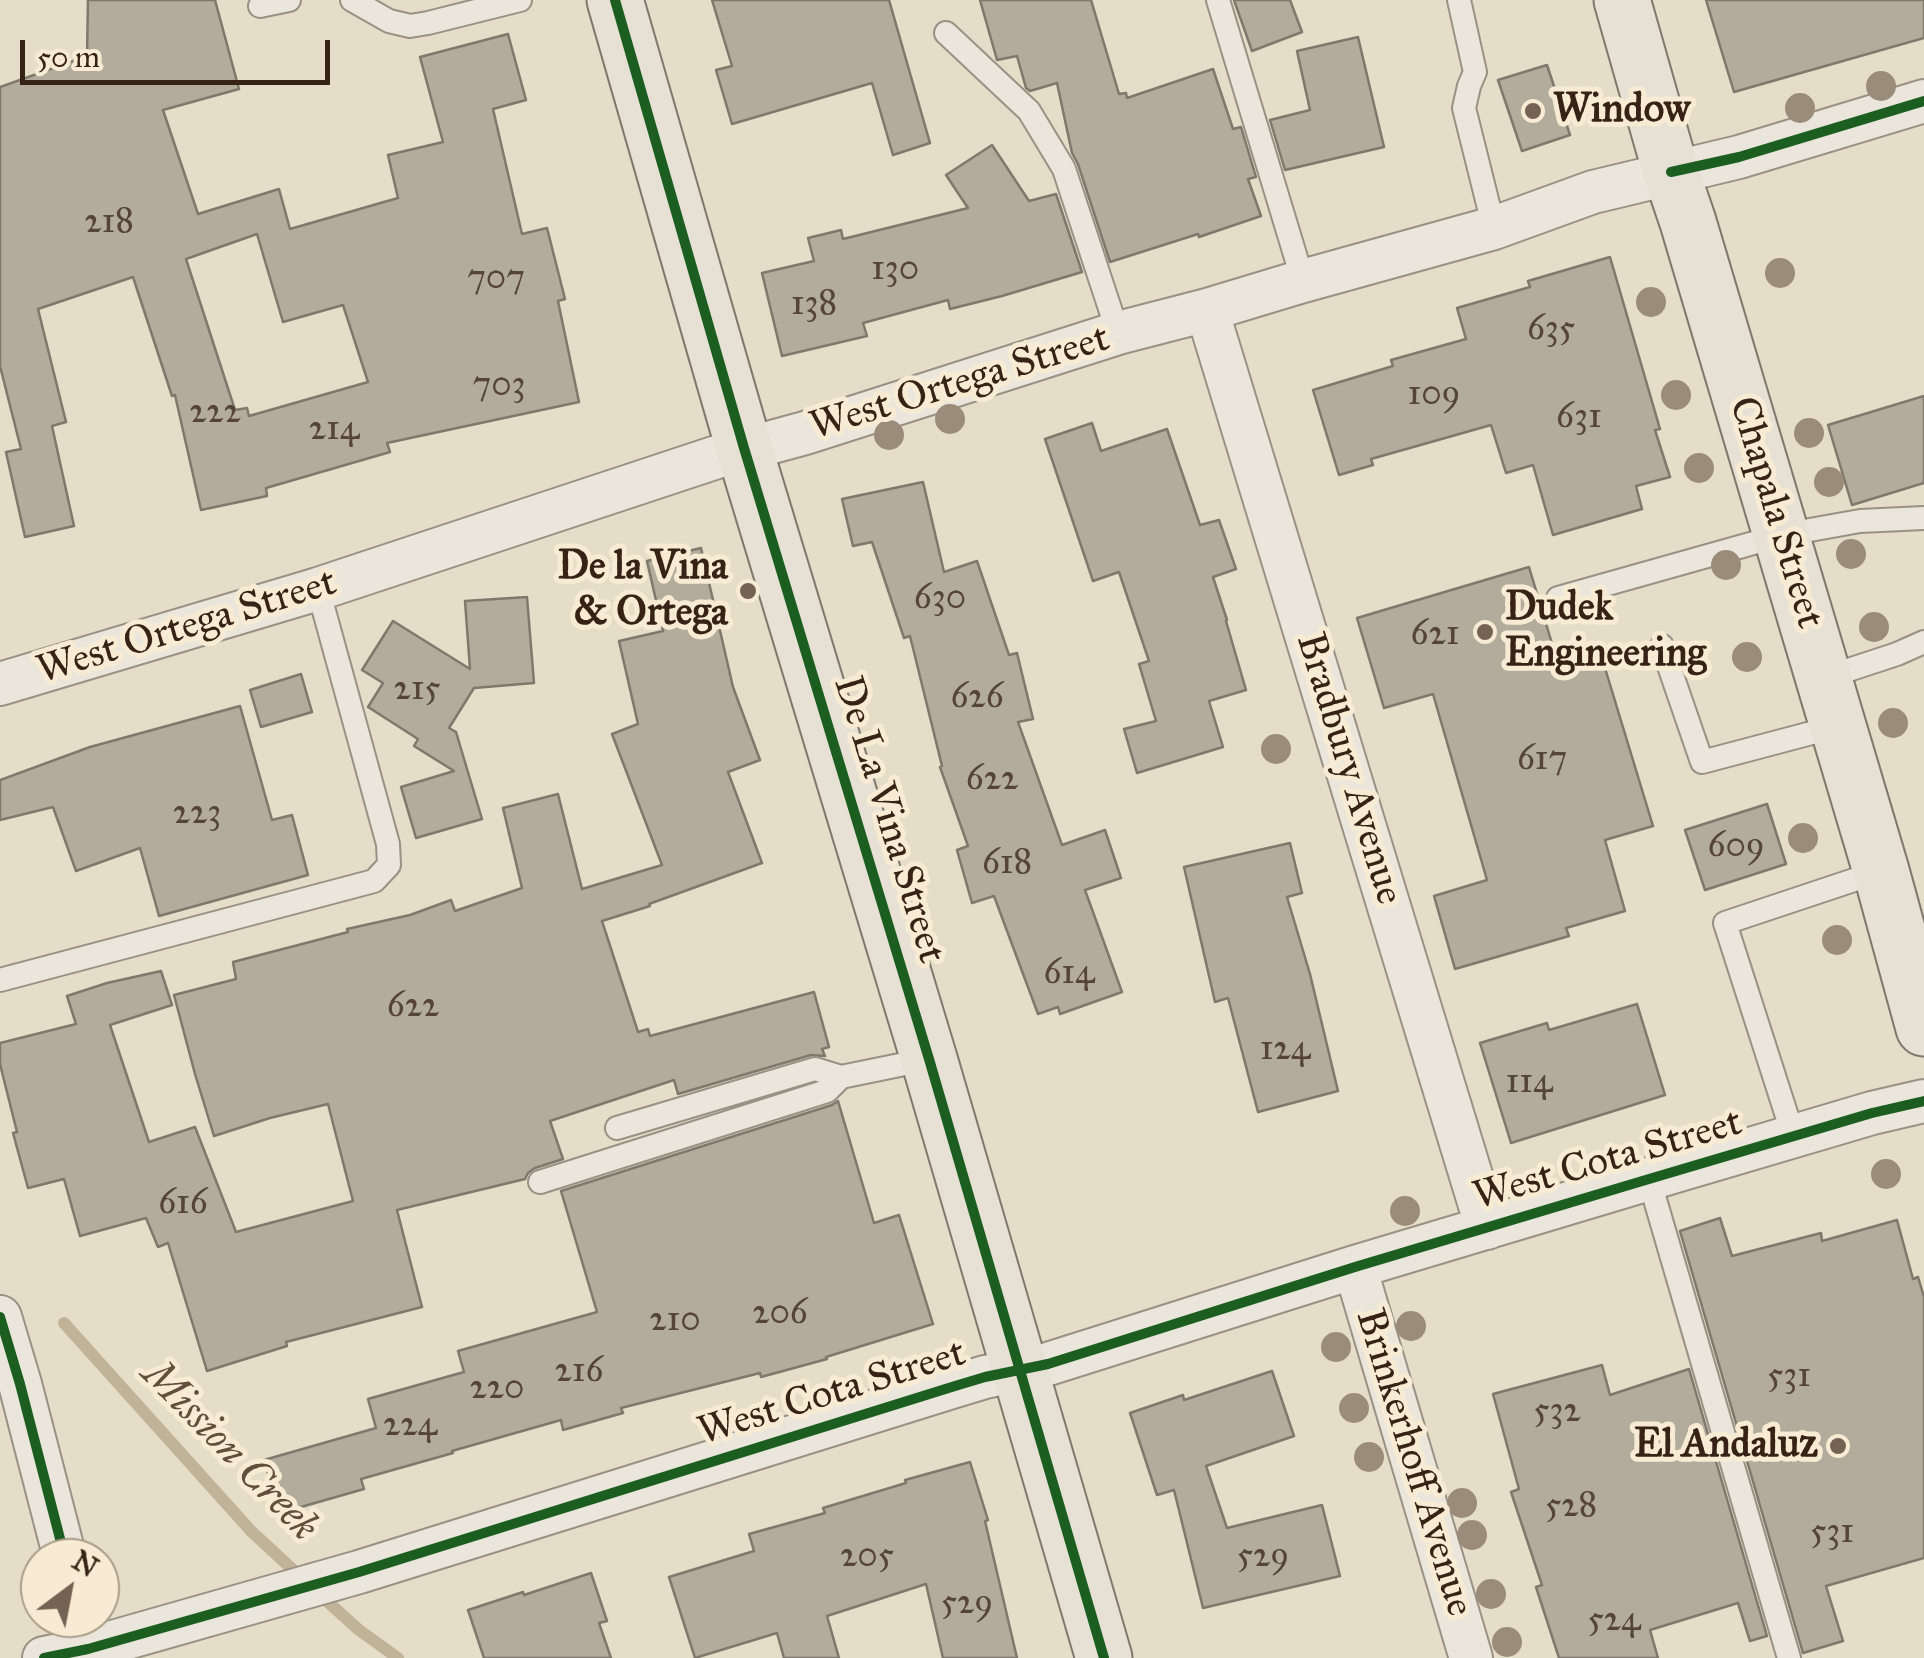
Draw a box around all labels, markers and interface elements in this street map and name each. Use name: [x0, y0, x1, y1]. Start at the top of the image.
scale bar: [25, 20, 335, 82]
text: 50 m: [37, 39, 100, 75]
place label: Window: [1553, 87, 1690, 135]
marker: Window: [1522, 100, 1544, 122]
house number: 218: [84, 202, 134, 244]
house number: 130: [871, 249, 919, 291]
house number: 707: [467, 258, 525, 300]
house number: 138: [791, 284, 837, 326]
house number: 635: [1527, 309, 1575, 351]
street label: West Ortega Street: [805, 316, 1115, 452]
house number: 703: [472, 365, 526, 407]
house number: 109: [1408, 374, 1460, 416]
house number: 222: [189, 392, 241, 434]
street label: Chapala Street: [1717, 392, 1833, 634]
house number: 631: [1556, 397, 1602, 439]
house number: 214: [309, 409, 359, 451]
place label: De la Vina & Ortega: [558, 544, 728, 638]
street label: West Ortega Street: [32, 560, 342, 696]
house number: 630: [914, 578, 966, 620]
marker: De la Vina & Ortega: [737, 580, 759, 602]
place label: Dudek Engineering: [1505, 585, 1706, 679]
house number: 621: [1410, 614, 1460, 656]
marker: Dudek Engineering: [1474, 621, 1496, 643]
street label: Bradbury Avenue: [1284, 627, 1412, 911]
house number: 215: [393, 669, 441, 711]
street label: De La Vina Street: [822, 671, 954, 969]
house number: 626: [950, 677, 1004, 719]
house number: 617: [1517, 739, 1567, 781]
house number: 622: [966, 759, 1018, 801]
house number: 223: [173, 793, 221, 835]
house number: 609: [1707, 826, 1765, 868]
house number: 618: [982, 843, 1032, 885]
house number: 614: [1043, 953, 1095, 995]
house number: 622: [387, 986, 439, 1028]
house number: 124: [1260, 1029, 1310, 1071]
house number: 114: [1505, 1062, 1553, 1104]
street label: West Cota Street: [1468, 1100, 1748, 1222]
house number: 616: [158, 1183, 208, 1225]
house number: 206: [752, 1293, 808, 1335]
house number: 210: [649, 1300, 701, 1342]
street label: Brinkerhoff Avenue: [1343, 1304, 1483, 1622]
street label: West Cota Street: [692, 1331, 972, 1457]
water label: Mission Creek: [130, 1351, 328, 1553]
house number: 216: [555, 1351, 603, 1393]
house number: 531: [1767, 1356, 1811, 1398]
house number: 220: [470, 1368, 524, 1410]
house number: 532: [1533, 1391, 1581, 1433]
house number: 224: [383, 1405, 437, 1447]
place label: El Andaluz: [1634, 1422, 1818, 1470]
marker: El Andaluz: [1827, 1435, 1849, 1457]
house number: 528: [1545, 1486, 1597, 1528]
house number: 531: [1810, 1512, 1854, 1554]
house number: 205: [840, 1536, 894, 1578]
house number: 529: [1237, 1536, 1289, 1578]
north arrow: [20, 1538, 120, 1638]
text: N: [66, 1543, 104, 1585]
house number: 529: [941, 1583, 993, 1625]
house number: 524: [1587, 1600, 1641, 1642]

